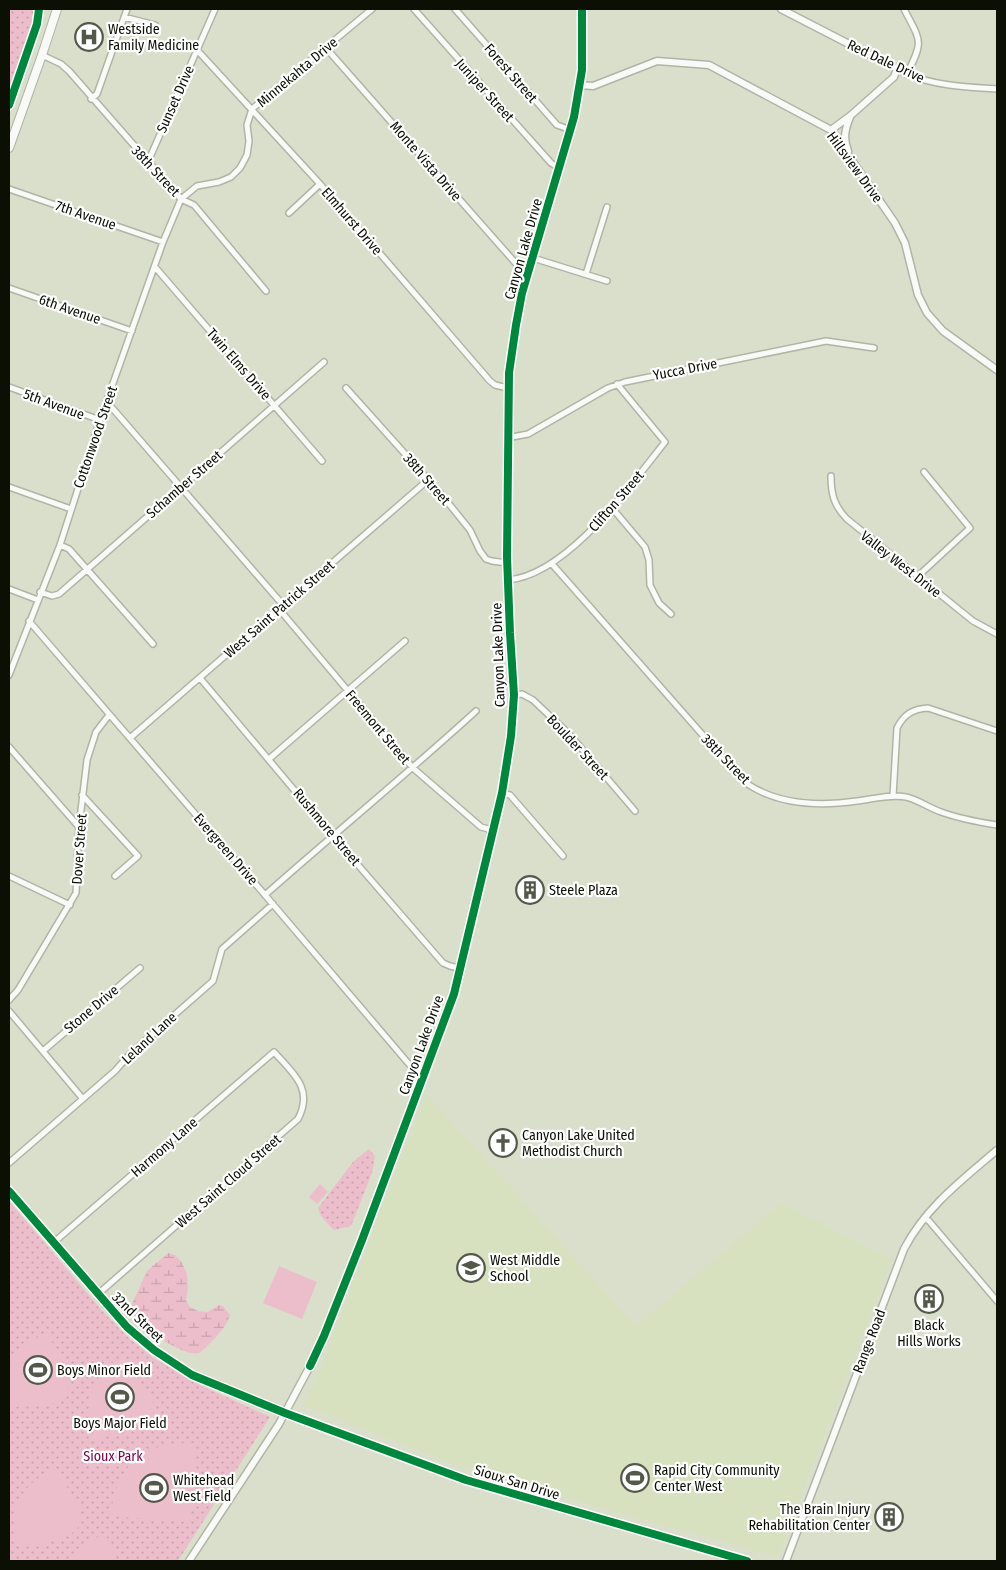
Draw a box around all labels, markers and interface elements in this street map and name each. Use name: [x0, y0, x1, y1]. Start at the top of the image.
place label: Westside Family Medicine: [108, 21, 199, 54]
hospital icon: Westside Family Medicine: [74, 22, 104, 52]
street label: Minnekahta Drive: [254, 34, 341, 111]
street label: Red Dale Drive: [844, 36, 927, 87]
street label: Forest Street: [480, 40, 541, 107]
street label: Juniper Street: [452, 55, 518, 126]
street label: Sunset Drive: [153, 63, 198, 136]
street label: Monte Vista Drive: [386, 118, 465, 205]
street label: Hillsview Drive: [823, 128, 886, 206]
street label: 38th Street: [128, 143, 184, 200]
street label: Elmhurst Drive: [318, 184, 386, 259]
street label: Canyon Lake Drive: [501, 196, 546, 302]
street label: 7th Avenue: [53, 197, 118, 234]
street label: 6th Avenue: [37, 291, 103, 328]
street label: Twin Elms Drive: [203, 325, 274, 404]
street label: Yucca Drive: [652, 355, 719, 384]
street label: Cottonwood Street: [70, 383, 121, 491]
street label: 5th Avenue: [21, 386, 87, 423]
street label: Schamber Street: [143, 447, 226, 522]
street label: 38th Street: [400, 450, 454, 509]
street label: Clifton Street: [585, 467, 648, 535]
street label: Valley West Drive: [857, 528, 945, 601]
street label: West Saint Patrick Street: [221, 557, 338, 662]
street label: Canyon Lake Drive: [488, 602, 509, 708]
street label: Freemont Street: [342, 687, 414, 768]
street label: Boulder Street: [543, 711, 612, 784]
street label: 38th Street: [698, 731, 754, 788]
street label: Rushmore Street: [289, 785, 364, 870]
street label: Evergreen Drive: [190, 810, 261, 889]
street label: Dover Street: [69, 813, 90, 885]
building icon: Steele Plaza: [515, 875, 545, 905]
place label: Steele Plaza: [549, 882, 618, 899]
street label: Stone Drive: [61, 982, 122, 1037]
street label: Canyon Lake Drive: [396, 993, 447, 1097]
street label: Leland Lane: [118, 1009, 180, 1068]
street label: Harmony Lane: [128, 1114, 201, 1181]
place label: Canyon Lake United Methodist Church: [522, 1127, 635, 1160]
church icon: Canyon Lake United Methodist Church: [488, 1128, 518, 1158]
street label: West Saint Cloud Street: [172, 1131, 285, 1232]
place label: West Middle School: [490, 1252, 560, 1285]
school or university icon: West Middle School: [456, 1253, 486, 1283]
building icon: Black Hills Works: [914, 1284, 944, 1314]
street label: 32nd Street: [108, 1289, 167, 1346]
street label: Range Road: [849, 1307, 889, 1376]
place label: Black Hills Works: [897, 1317, 961, 1350]
sports icon: Boys Minor Field: [23, 1355, 53, 1385]
place label: Boys Minor Field: [57, 1362, 151, 1379]
sports icon: Boys Major Field: [105, 1382, 135, 1412]
place label: Boys Major Field: [73, 1415, 167, 1432]
park label: Sioux Park: [83, 1448, 143, 1465]
street label: Sioux San Drive: [472, 1461, 562, 1504]
place label: Rapid City Community Center West: [654, 1462, 780, 1495]
sports icon: Rapid City Community Center West: [620, 1463, 650, 1493]
place label: Whitehead West Field: [173, 1472, 234, 1505]
sports icon: Whitehead West Field: [139, 1473, 169, 1503]
place label: The Brain Injury Rehabilitation Center: [748, 1501, 871, 1534]
building icon: The Brain Injury Rehabilitation Center: [874, 1502, 904, 1532]

